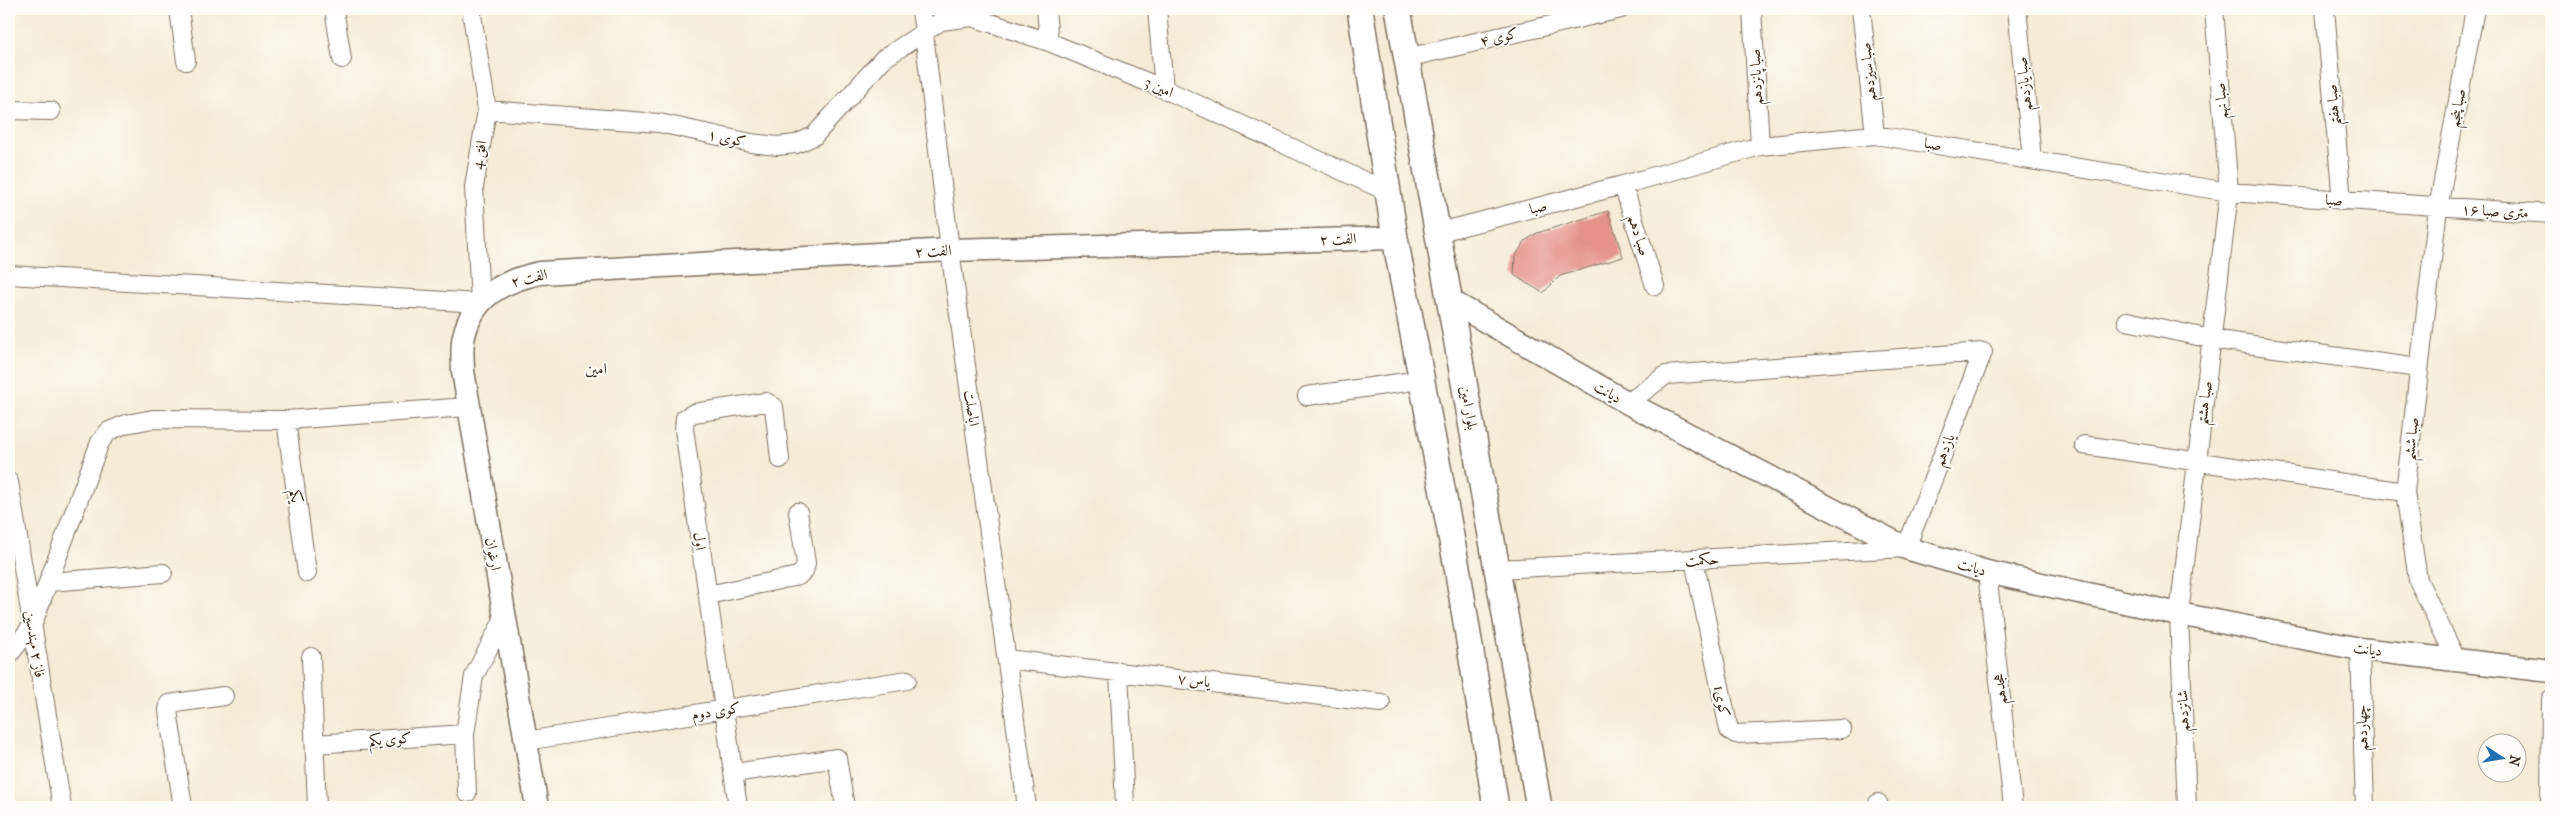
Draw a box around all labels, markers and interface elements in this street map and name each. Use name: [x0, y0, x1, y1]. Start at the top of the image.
street label: کوی ۴: [1478, 24, 1520, 50]
street label: صبا سیزدهم: [1856, 41, 1885, 102]
street label: صبا پانزدهم: [1746, 48, 1771, 106]
street label: صبا یازدهم: [2012, 55, 2041, 112]
street label: امین 3: [1142, 73, 1176, 101]
street label: صبا نهم: [2210, 82, 2237, 120]
street label: صبا هفتم: [2322, 83, 2350, 127]
street label: صبا پنجم: [2445, 87, 2474, 130]
street label: کوی ۱: [706, 125, 748, 151]
street label: صبا: [1923, 134, 1943, 154]
street label: افق 4: [468, 139, 490, 171]
street label: صبا: [2325, 190, 2343, 210]
street label: صبا: [1527, 196, 1549, 218]
street label: ۱۶ متری صبا: [2461, 200, 2529, 222]
street label: صبا دهم: [1619, 212, 1654, 259]
street label: الفت ۲: [1319, 229, 1357, 249]
street label: الفت ۲: [914, 241, 952, 261]
street label: الفت ۲: [509, 265, 549, 291]
district label: امین: [585, 359, 607, 378]
street label: دیانت: [1591, 377, 1625, 407]
street label: صبا هشتم: [2192, 380, 2222, 427]
street label: بلوار امین: [1456, 385, 1482, 432]
street label: اباصلت: [961, 389, 983, 427]
street label: صبا ششم: [2400, 416, 2428, 462]
street label: یازدهم: [1930, 430, 1964, 471]
street label: یکم: [281, 488, 306, 506]
street label: اول: [690, 531, 710, 551]
street label: ارغوان: [481, 536, 505, 572]
street label: حکمت: [1685, 550, 1719, 570]
street label: دیانت: [1956, 554, 1988, 580]
street label: فاز ۲ مهندسین: [20, 609, 49, 679]
street label: دیانت: [2353, 638, 2383, 660]
street label: یاس ۷: [1176, 669, 1213, 691]
street label: هجدهم: [1989, 672, 2016, 706]
street label: کوی1: [1710, 684, 1734, 718]
street label: شانزدهم: [2173, 690, 2198, 732]
street label: کوی دوم: [690, 698, 742, 728]
street label: چهاردهم: [2352, 704, 2377, 752]
street label: کوی یکم: [368, 729, 412, 754]
north arrow: [2478, 734, 2528, 784]
text: N: [2505, 754, 2524, 768]

